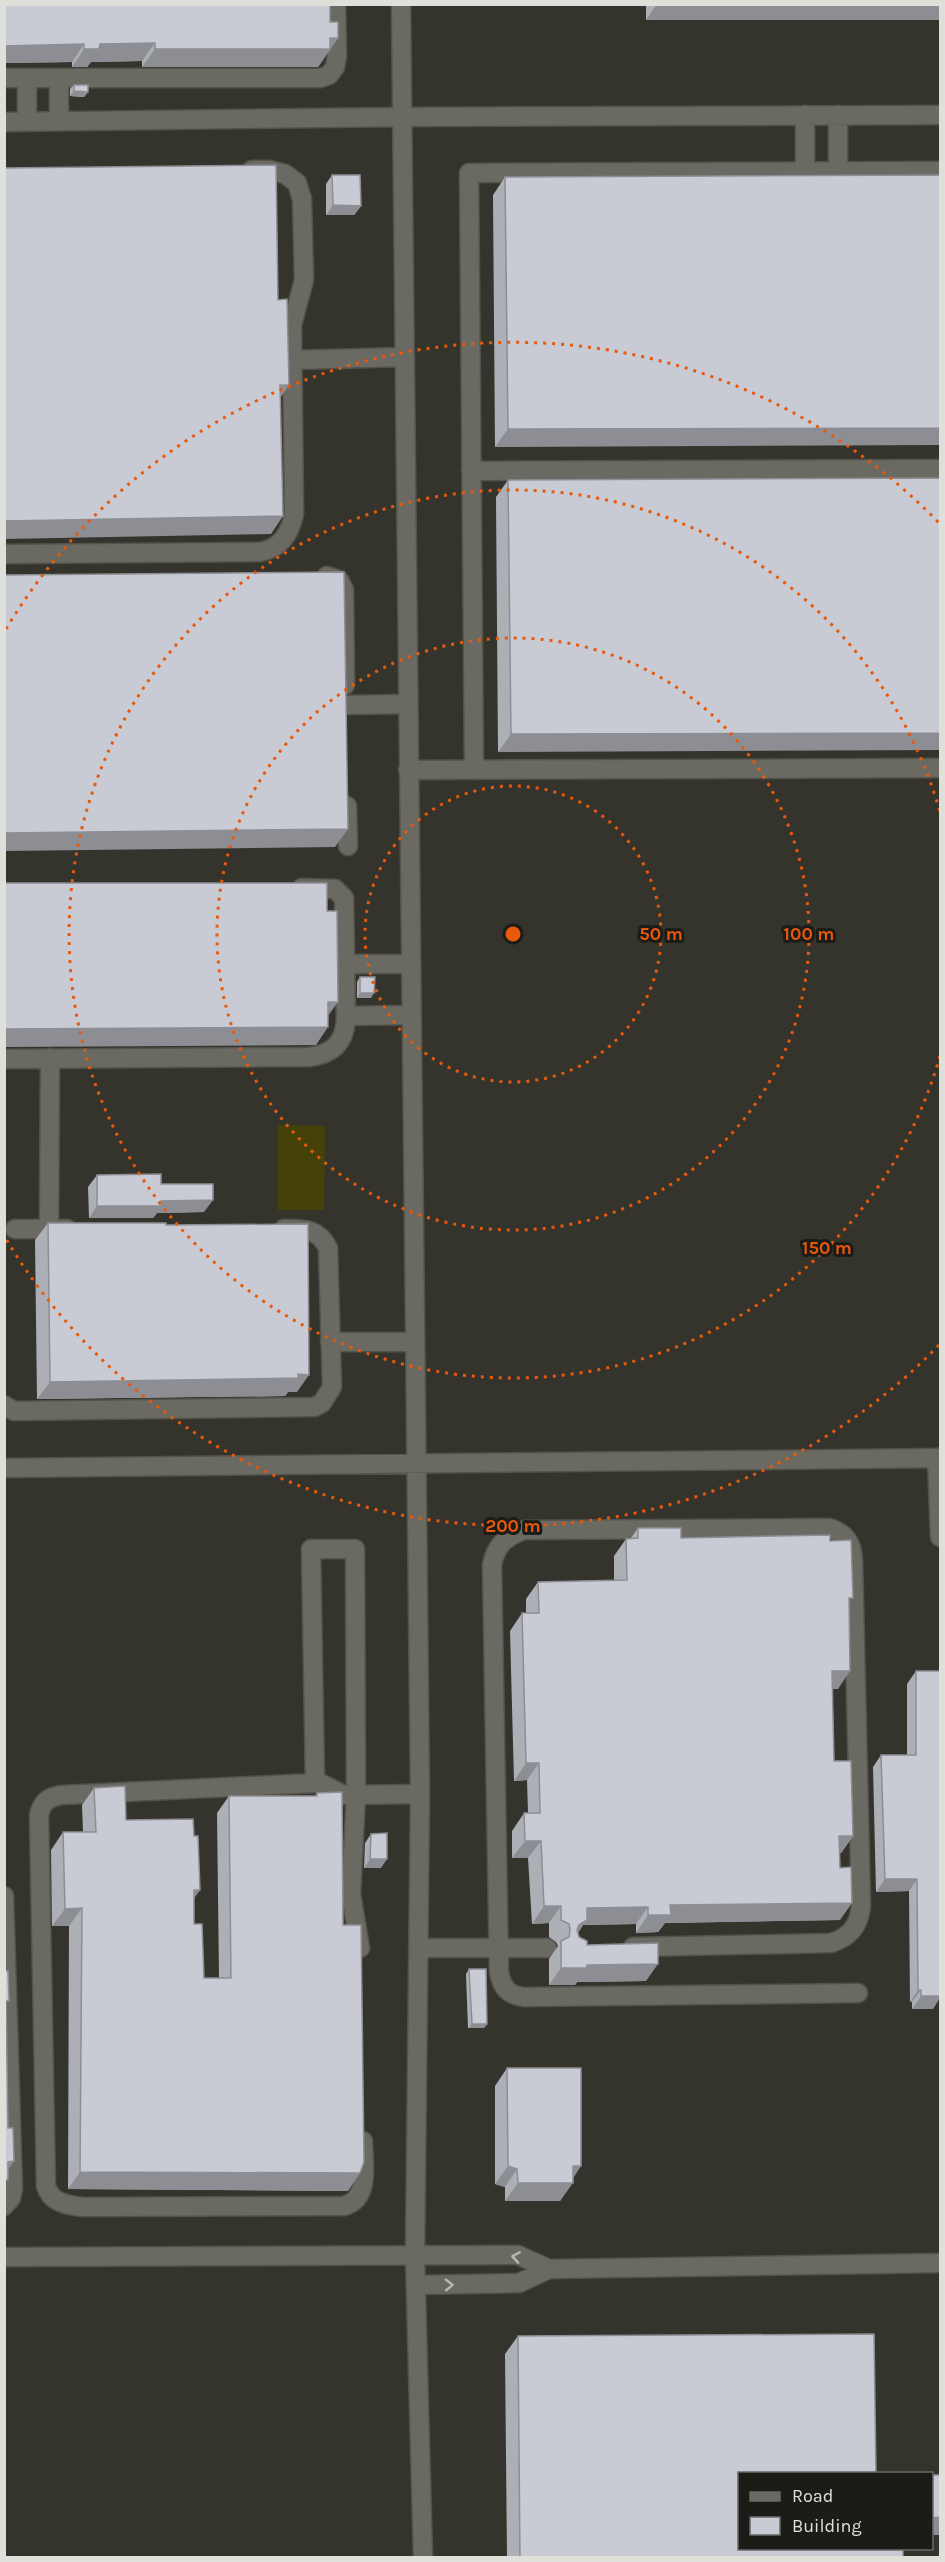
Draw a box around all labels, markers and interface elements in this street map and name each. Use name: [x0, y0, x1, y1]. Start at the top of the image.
text: 50 m: [639, 923, 683, 945]
text: 100 m: [784, 923, 834, 945]
centre of rings: [503, 924, 523, 944]
text: 150 m: [802, 1237, 852, 1259]
text: 200 m: [485, 1515, 541, 1537]
one-way arrow: [511, 2251, 521, 2264]
one-way arrow: [445, 2279, 454, 2291]
legend: [738, 2472, 933, 2550]
text: Road: [792, 2485, 833, 2507]
text: Building: [792, 2515, 862, 2537]

